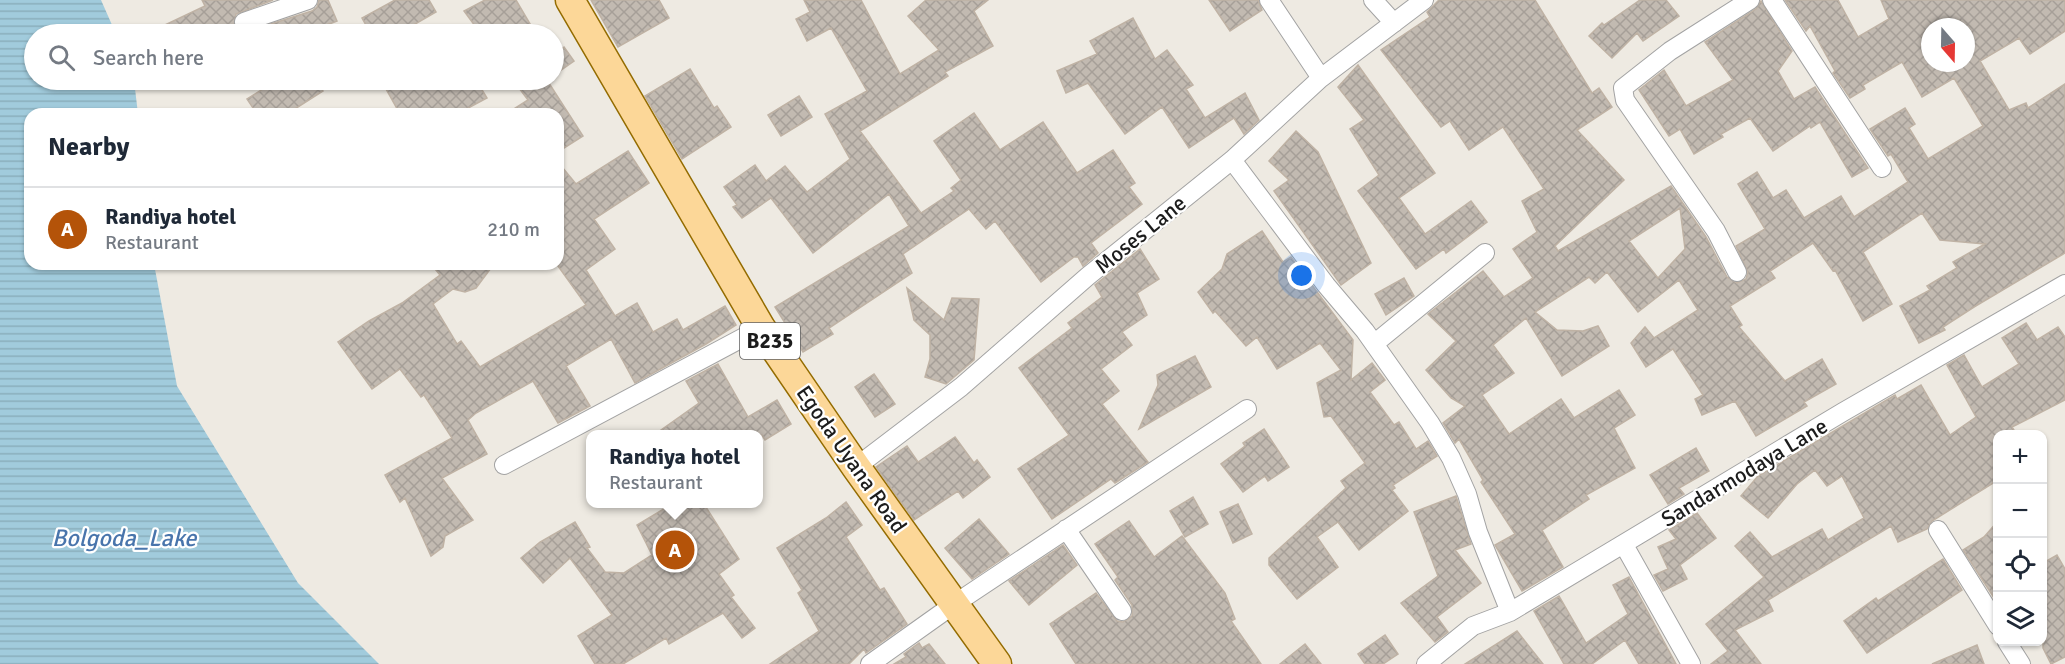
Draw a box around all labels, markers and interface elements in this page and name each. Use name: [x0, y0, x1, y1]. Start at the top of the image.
north arrow: [1921, 18, 1975, 72]
search box: [24, 24, 564, 90]
icon: search: [45, 41, 78, 74]
text: Search here: [93, 44, 204, 71]
text: Nearby: [48, 131, 129, 163]
street label: Moses Lane: [1089, 189, 1191, 279]
text: Randiya hotel: [105, 203, 236, 230]
text: A: [61, 217, 74, 242]
text: 210 m: [487, 217, 540, 242]
text: Restaurant: [105, 230, 199, 255]
your location: [1287, 261, 1316, 290]
road number: B235: [740, 323, 800, 359]
street label: Egoda Uyana Road: [791, 380, 913, 538]
street label: Sandarmodaya Lane: [1656, 412, 1832, 533]
popup: [586, 430, 763, 508]
map controls: [1993, 430, 2047, 646]
button: +: [1993, 430, 2047, 484]
text: Randiya hotel: [609, 443, 740, 470]
text: Restaurant: [609, 470, 703, 495]
button: −: [1993, 484, 2047, 538]
water label: Bolgoda_Lake: [52, 523, 197, 553]
pin: A: [656, 528, 694, 572]
button: locate: [1993, 538, 2047, 592]
button: layers: [1993, 592, 2047, 646]

